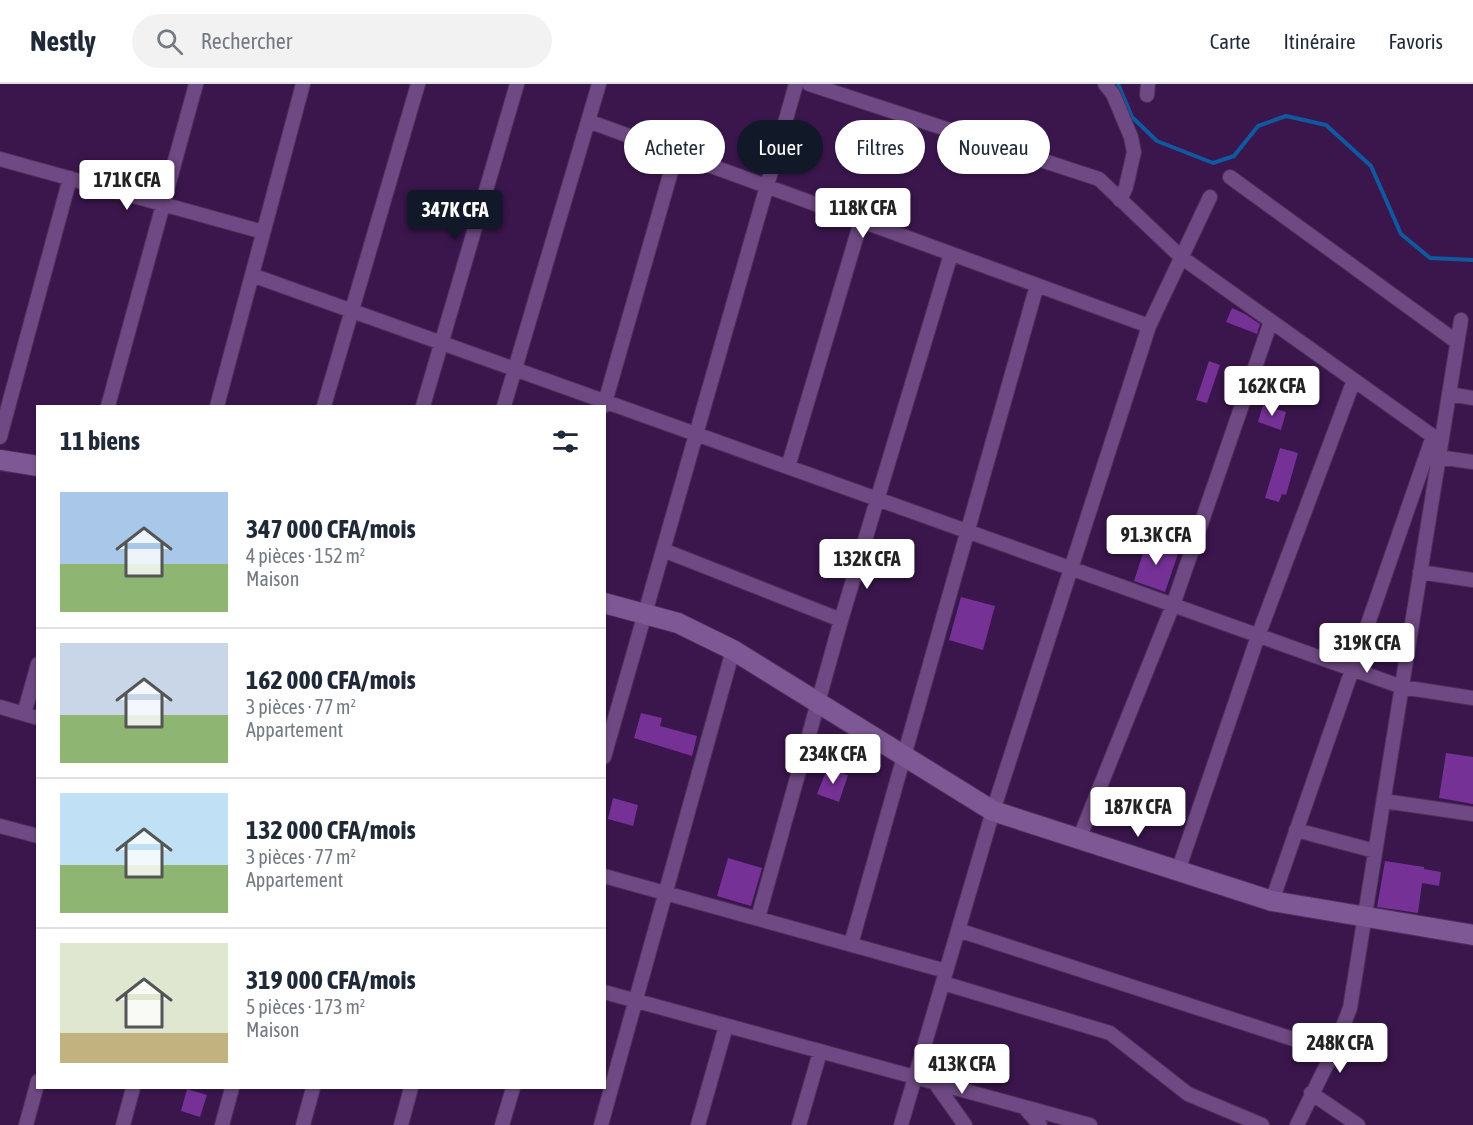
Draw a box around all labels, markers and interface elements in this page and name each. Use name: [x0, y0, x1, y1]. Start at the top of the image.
search box: [132, 14, 552, 68]
text: Nestly: [30, 25, 96, 57]
icon: search: [153, 25, 186, 58]
text: Rechercher: [201, 28, 292, 54]
text: Carte: [1210, 29, 1250, 53]
text: Itinéraire: [1283, 29, 1355, 53]
text: Favoris: [1388, 29, 1443, 53]
chip: Acheter: [624, 120, 725, 174]
chip: Louer: [737, 120, 823, 174]
chip: Filtres: [835, 120, 925, 174]
chip: Nouveau: [937, 120, 1050, 174]
pin: 171K CFA: [65, 160, 189, 211]
text: 171K CFA: [93, 168, 161, 191]
pin: 118K CFA: [801, 188, 925, 239]
pin: 347K CFA: [393, 190, 517, 241]
text: 118K CFA: [829, 196, 897, 219]
text: 347K CFA: [421, 198, 489, 221]
pin: 162K CFA: [1210, 366, 1334, 417]
text: 162K CFA: [1238, 374, 1306, 397]
icon: filters: [549, 425, 582, 458]
text: 11 biens: [60, 426, 140, 456]
text: 347 000 CFA/mois: [246, 514, 416, 544]
pin: 91.3K CFA: [1087, 515, 1225, 566]
icon: home: [108, 516, 180, 588]
text: 91.3K CFA: [1121, 523, 1191, 546]
pin: 132K CFA: [805, 539, 929, 590]
text: 4 pièces · 152 m²: [246, 544, 365, 567]
text: 132K CFA: [833, 547, 901, 570]
text: Maison: [246, 567, 299, 590]
pin: 319K CFA: [1305, 623, 1429, 674]
text: 319K CFA: [1333, 631, 1401, 654]
text: 162 000 CFA/mois: [246, 665, 416, 695]
icon: home: [108, 667, 180, 739]
text: 3 pièces · 77 m²: [246, 695, 356, 718]
text: Appartement: [246, 718, 343, 741]
pin: 234K CFA: [771, 734, 895, 785]
text: 234K CFA: [799, 742, 867, 765]
pin: 187K CFA: [1076, 787, 1200, 838]
text: 187K CFA: [1104, 795, 1172, 818]
text: 132 000 CFA/mois: [246, 815, 416, 845]
icon: home: [108, 817, 180, 889]
text: 3 pièces · 77 m²: [246, 845, 356, 868]
text: Appartement: [246, 868, 343, 891]
text: 319 000 CFA/mois: [246, 965, 416, 995]
icon: home: [108, 967, 180, 1039]
text: 5 pièces · 173 m²: [246, 995, 365, 1018]
text: Maison: [246, 1018, 299, 1041]
pin: 248K CFA: [1278, 1023, 1402, 1074]
text: 248K CFA: [1306, 1031, 1374, 1054]
pin: 413K CFA: [900, 1044, 1024, 1095]
text: 413K CFA: [928, 1052, 996, 1075]

